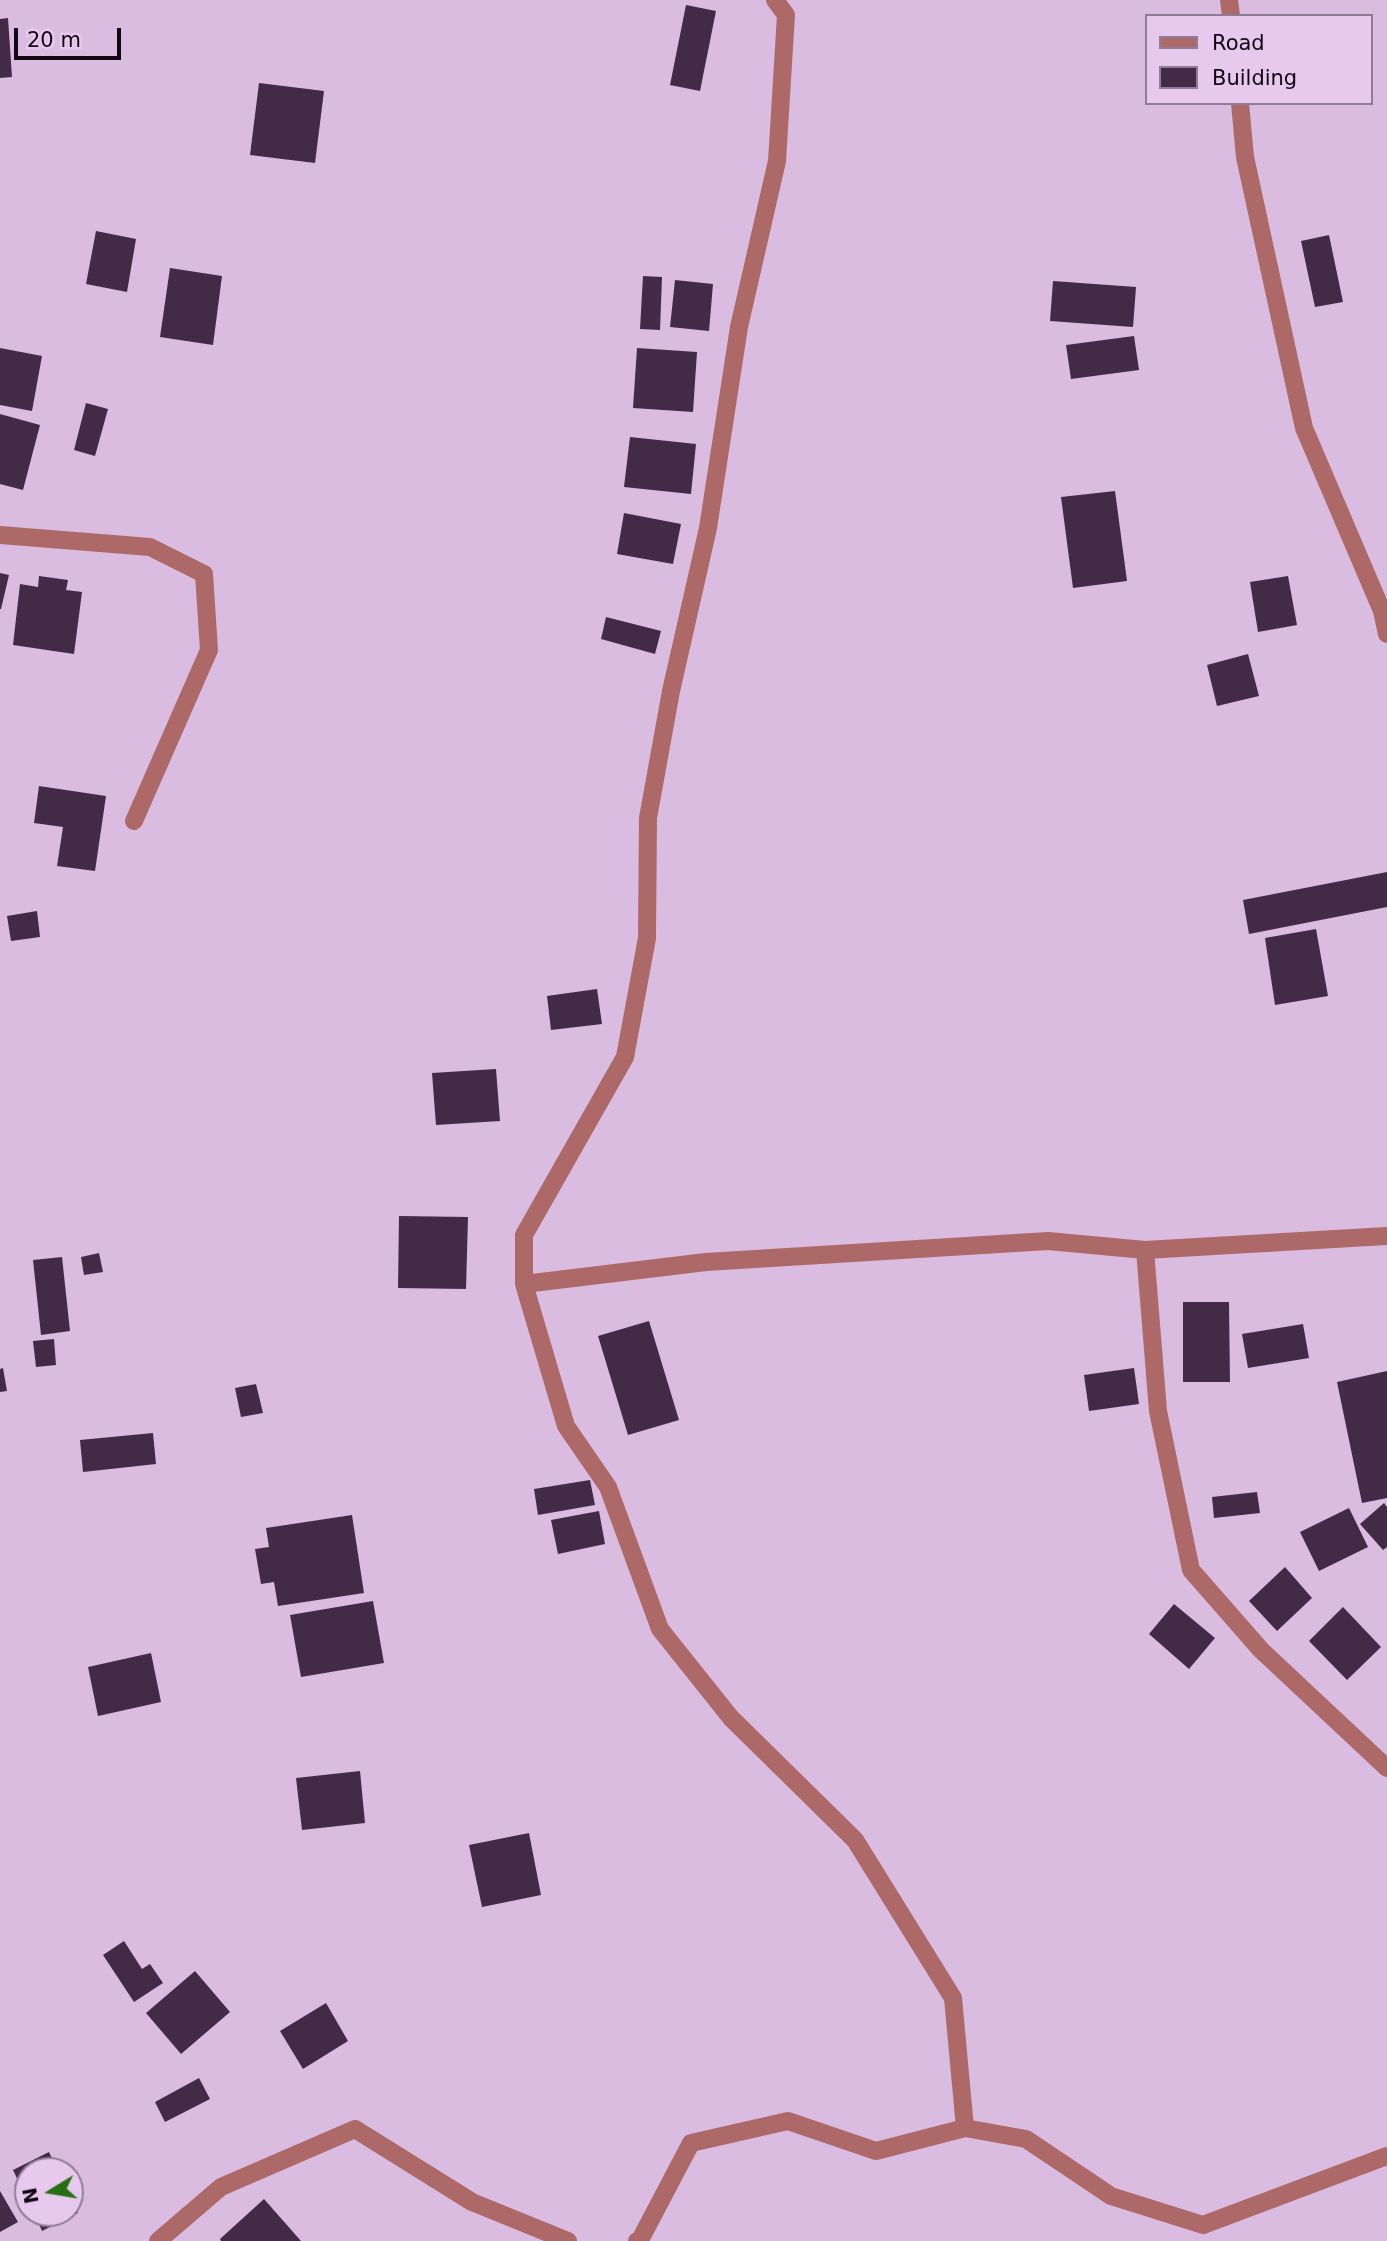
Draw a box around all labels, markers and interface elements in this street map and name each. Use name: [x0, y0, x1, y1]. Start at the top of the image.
scale bar: [18, 14, 124, 58]
legend: [1146, 14, 1373, 105]
text: 20 m: [27, 28, 81, 52]
text: Road: [1212, 31, 1265, 55]
text: Building: [1212, 66, 1297, 90]
north arrow: [14, 2157, 84, 2227]
text: N: [18, 2186, 43, 2206]

